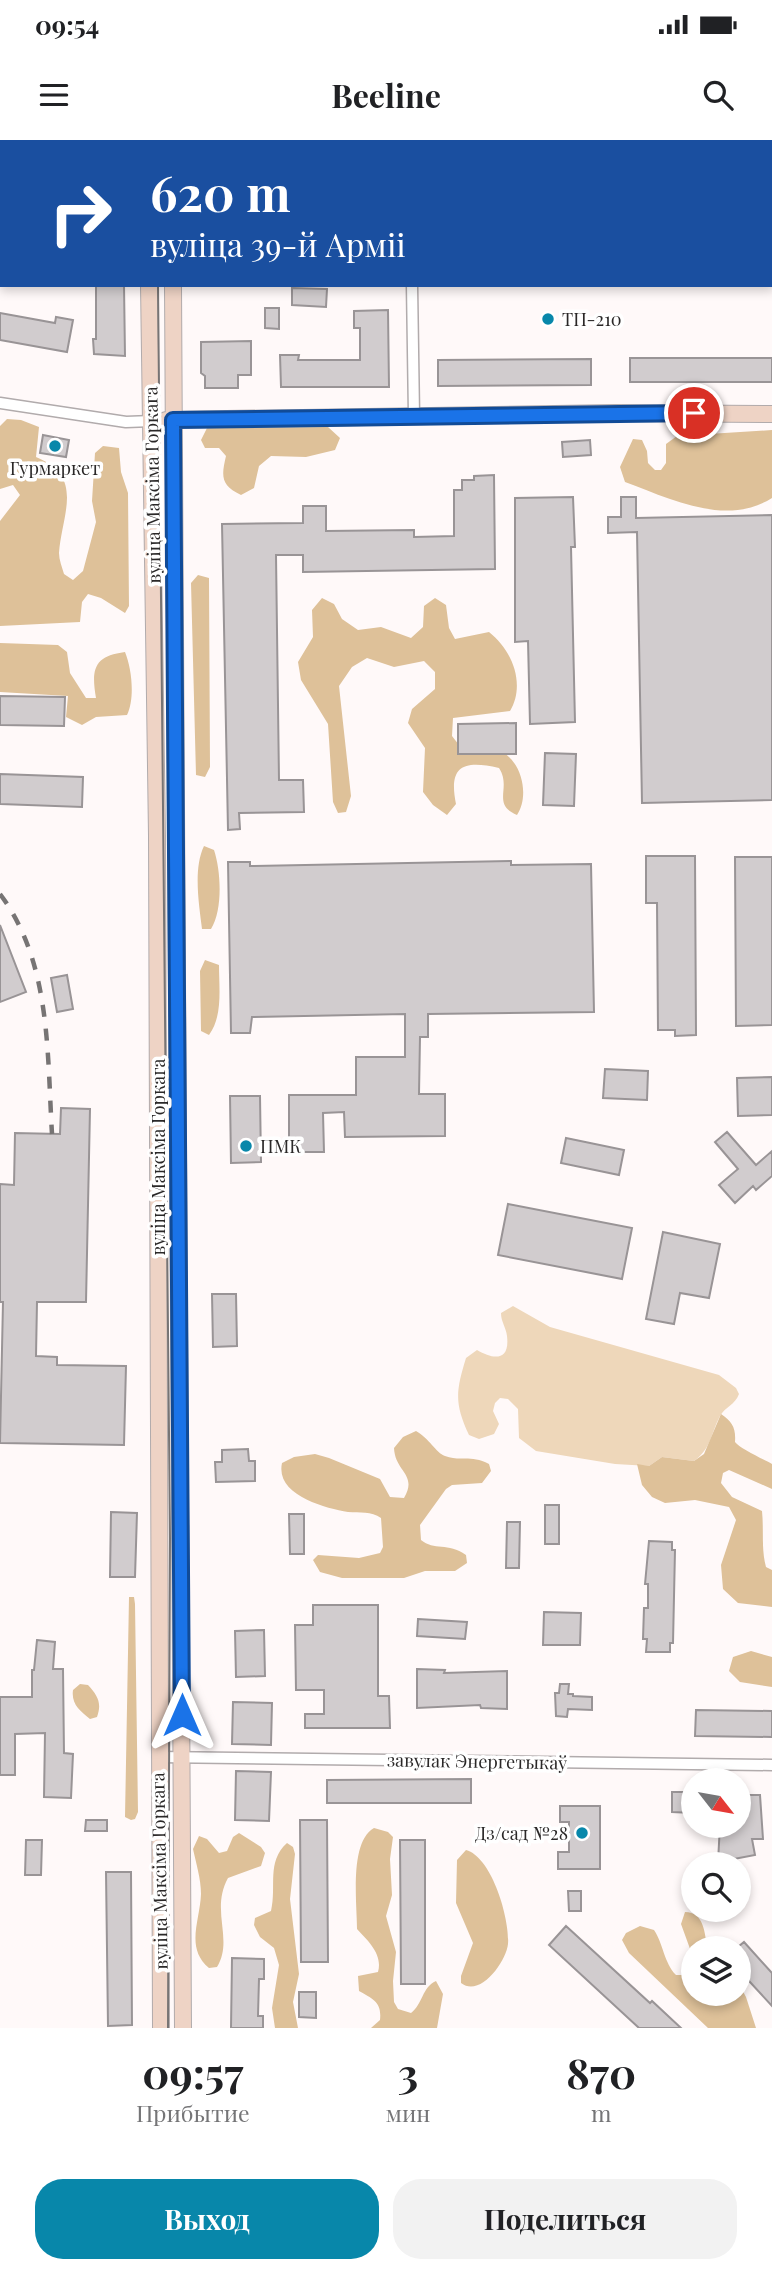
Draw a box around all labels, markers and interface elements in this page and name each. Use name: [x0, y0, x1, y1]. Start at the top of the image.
text: 09:54: [35, 7, 99, 42]
text: Beeline: [331, 73, 441, 116]
icon: menu: [35, 76, 73, 114]
icon: search: [699, 76, 737, 114]
text: 620 m: [150, 159, 290, 224]
icon: right: [35, 168, 126, 259]
text: вуліца 39-й Арміі: [150, 222, 406, 265]
place label: ТП-210: [562, 307, 622, 331]
marker: ТП-210: [540, 311, 556, 327]
pin: [664, 383, 724, 443]
street label: вуліца Максіма Горкага: [138, 386, 166, 584]
icon: arrive: [675, 394, 713, 432]
marker: Гурмаркет: [47, 438, 63, 454]
place label: Гурмаркет: [10, 456, 100, 480]
street label: вуліца Максіма Горкага: [146, 1058, 170, 1256]
place label: ПМК: [260, 1134, 302, 1158]
marker: ПМК: [238, 1138, 254, 1154]
position arrow: [145, 1678, 219, 1752]
street label: завулак Энергетыкаў: [387, 1747, 567, 1775]
north arrow: [681, 1768, 751, 1838]
map controls: [681, 1768, 751, 2006]
street label: вуліца Максіма Горкага: [145, 1772, 173, 1970]
place label: Дз/сад №28: [475, 1821, 568, 1845]
marker: Дз/сад №28: [574, 1825, 590, 1841]
button: search: [681, 1852, 751, 1922]
button: layers: [681, 1936, 751, 2006]
text: 09:57: [142, 2044, 243, 2100]
text: 3: [398, 2044, 418, 2100]
text: 870: [566, 2044, 636, 2100]
text: Прибытие: [136, 2097, 250, 2128]
text: мин: [386, 2097, 430, 2128]
text: m: [591, 2097, 611, 2128]
button: Выход: [35, 2179, 379, 2259]
button: Поделиться: [393, 2179, 737, 2259]

